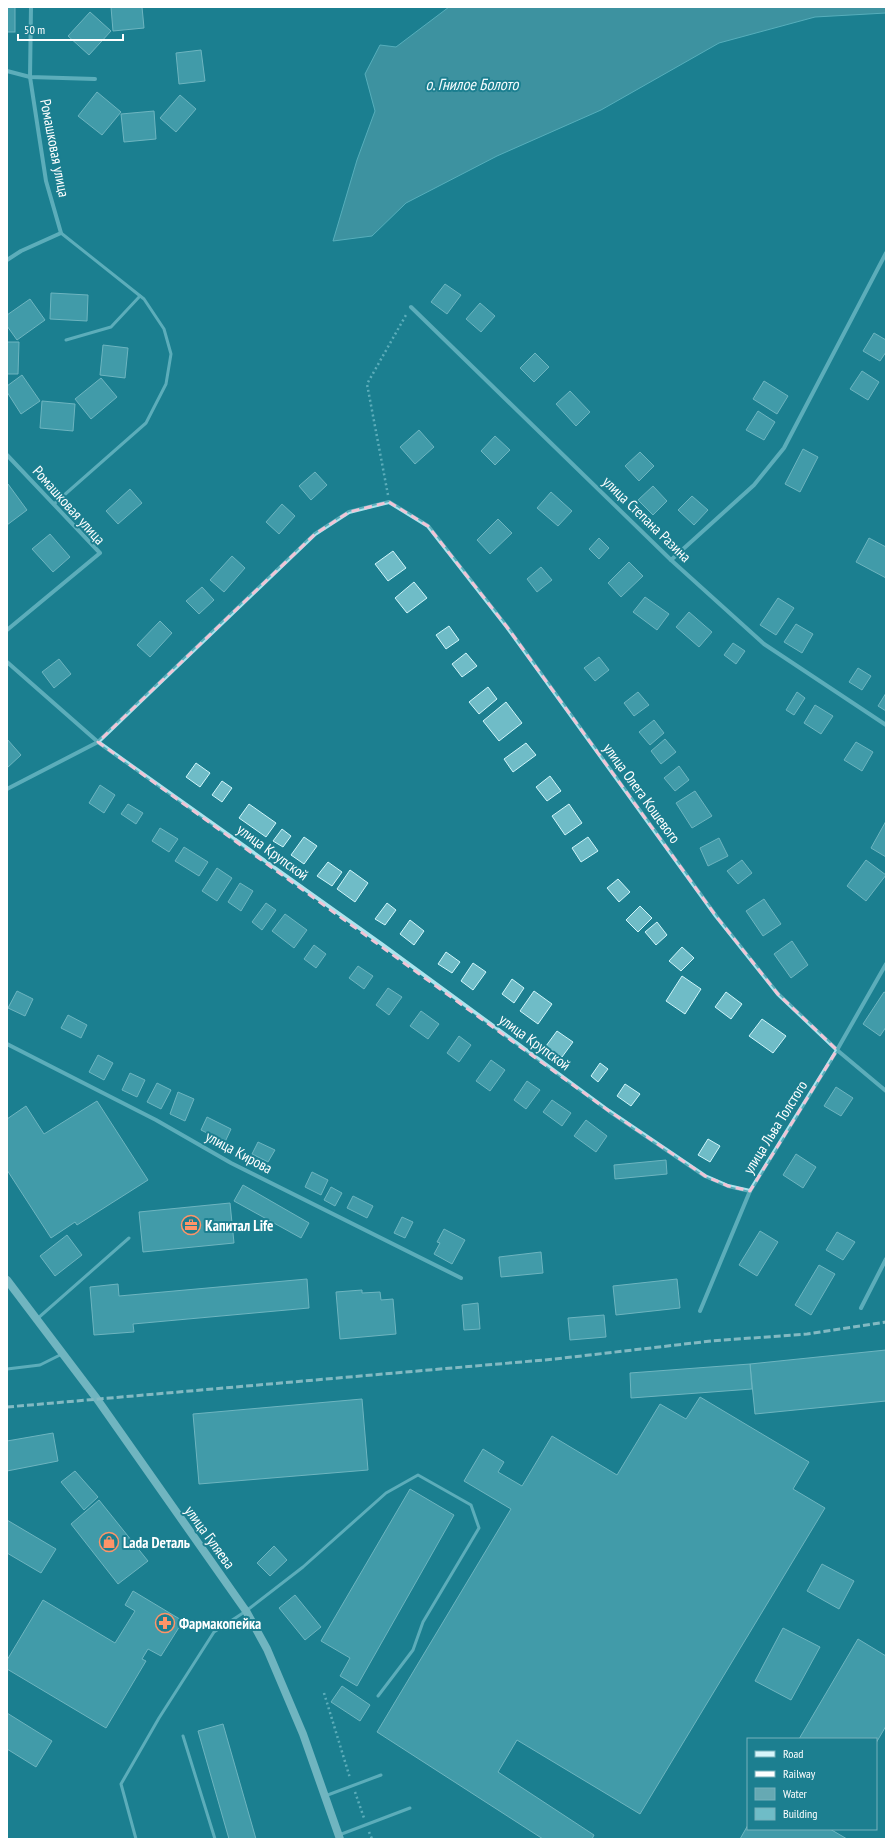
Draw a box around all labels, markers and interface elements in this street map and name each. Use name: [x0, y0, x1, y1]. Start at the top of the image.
scale bar: [18, 16, 123, 42]
text: 50 m: [24, 22, 45, 37]
water label: о. Гнилое Болото: [426, 74, 519, 94]
street label: Ромашковая улица: [36, 97, 74, 199]
street label: Ромашковая улица: [29, 462, 109, 548]
street label: улица Степана Разина: [599, 472, 695, 566]
street label: улица Олега Кошевого: [599, 739, 685, 847]
street label: улица Крупской: [233, 820, 313, 884]
street label: улица Крупской: [495, 1010, 575, 1074]
street label: улица Льва Толстого: [739, 1077, 811, 1177]
street label: улица Кирова: [202, 1126, 276, 1178]
office icon: Капитал Life: [180, 1214, 202, 1236]
place label: Капитал Life: [205, 1216, 273, 1235]
street label: улица Гуляева: [181, 1502, 239, 1572]
shop icon: Lada Dеталь: [98, 1531, 120, 1553]
place label: Lada Dеталь: [123, 1533, 190, 1552]
pharmacy icon: Фармакопейка: [154, 1612, 176, 1634]
place label: Фармакопейка: [179, 1614, 261, 1633]
legend: [747, 1738, 877, 1830]
text: Road: [783, 1746, 803, 1761]
text: Railway: [783, 1766, 816, 1781]
text: Water: [783, 1786, 808, 1801]
text: Building: [783, 1806, 818, 1821]

